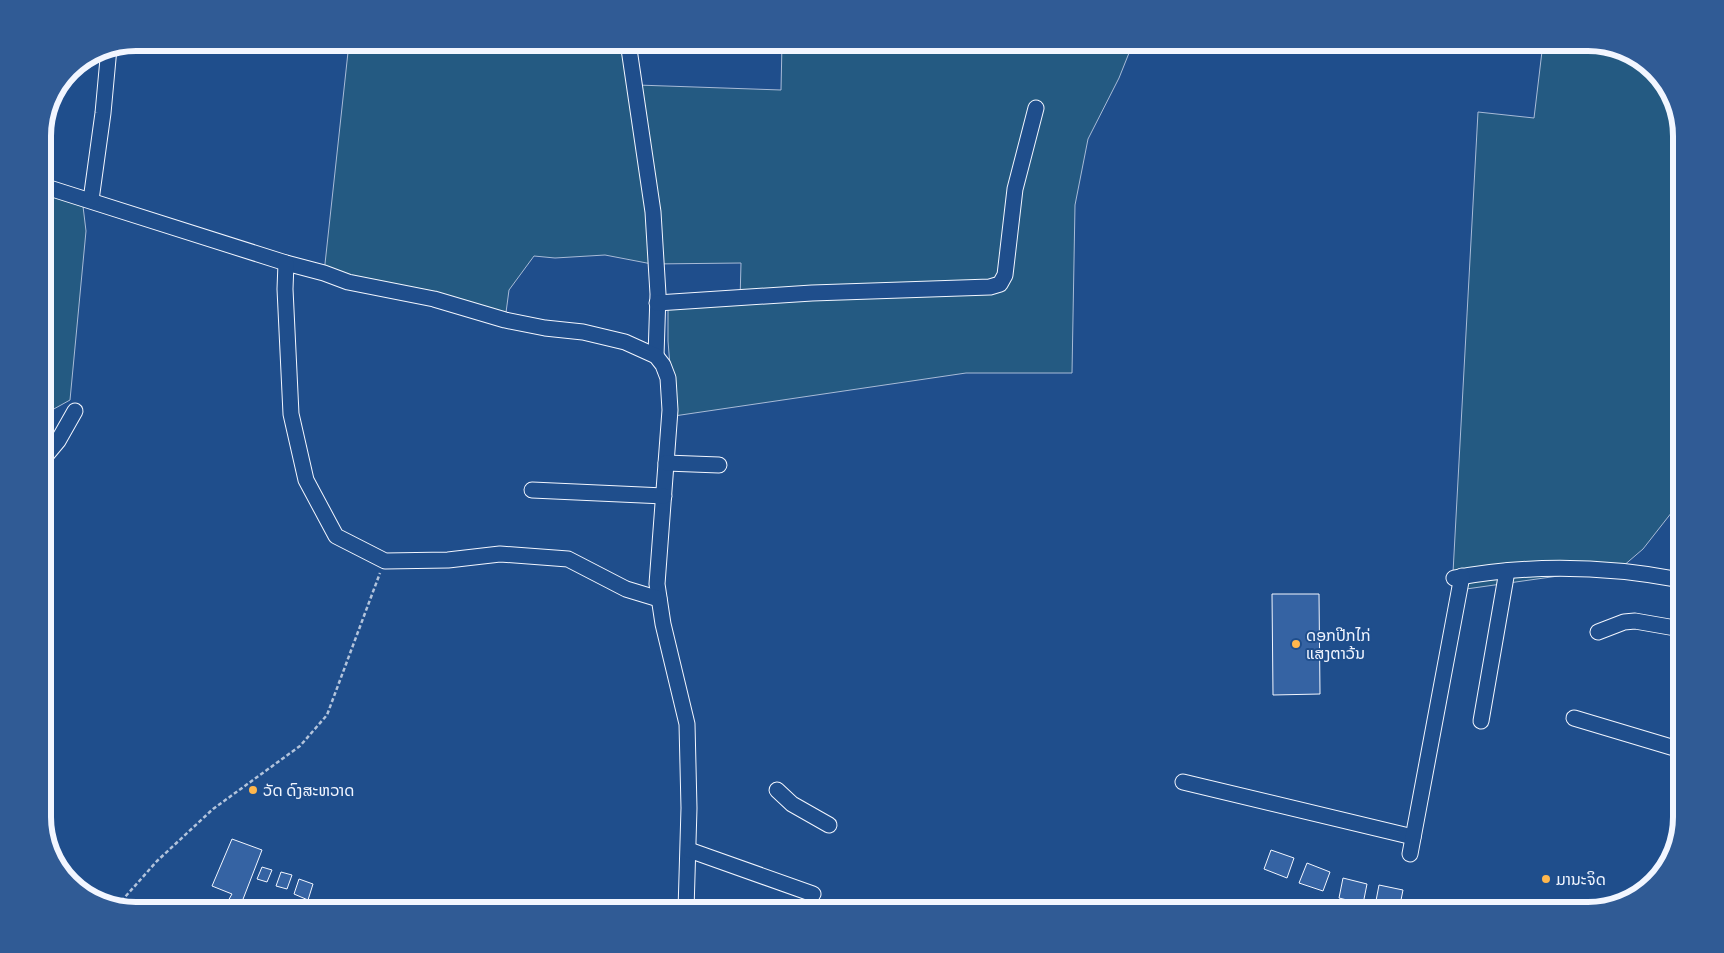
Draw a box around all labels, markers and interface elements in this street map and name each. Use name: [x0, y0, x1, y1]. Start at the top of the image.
place label: ດອກປີກໄກ່ ແສງຕາວ້ນ: [1306, 626, 1371, 663]
marker: ດອກປີກໄກ່ ແສງຕາວ້ນ: [1290, 638, 1302, 650]
place label: ວັດ ດົງສະຫວາດ: [263, 781, 354, 800]
marker: ວັດ ດົງສະຫວາດ: [247, 784, 259, 796]
place label: ມານະຈິດ: [1556, 870, 1606, 889]
marker: ມານະຈິດ: [1540, 873, 1552, 885]

